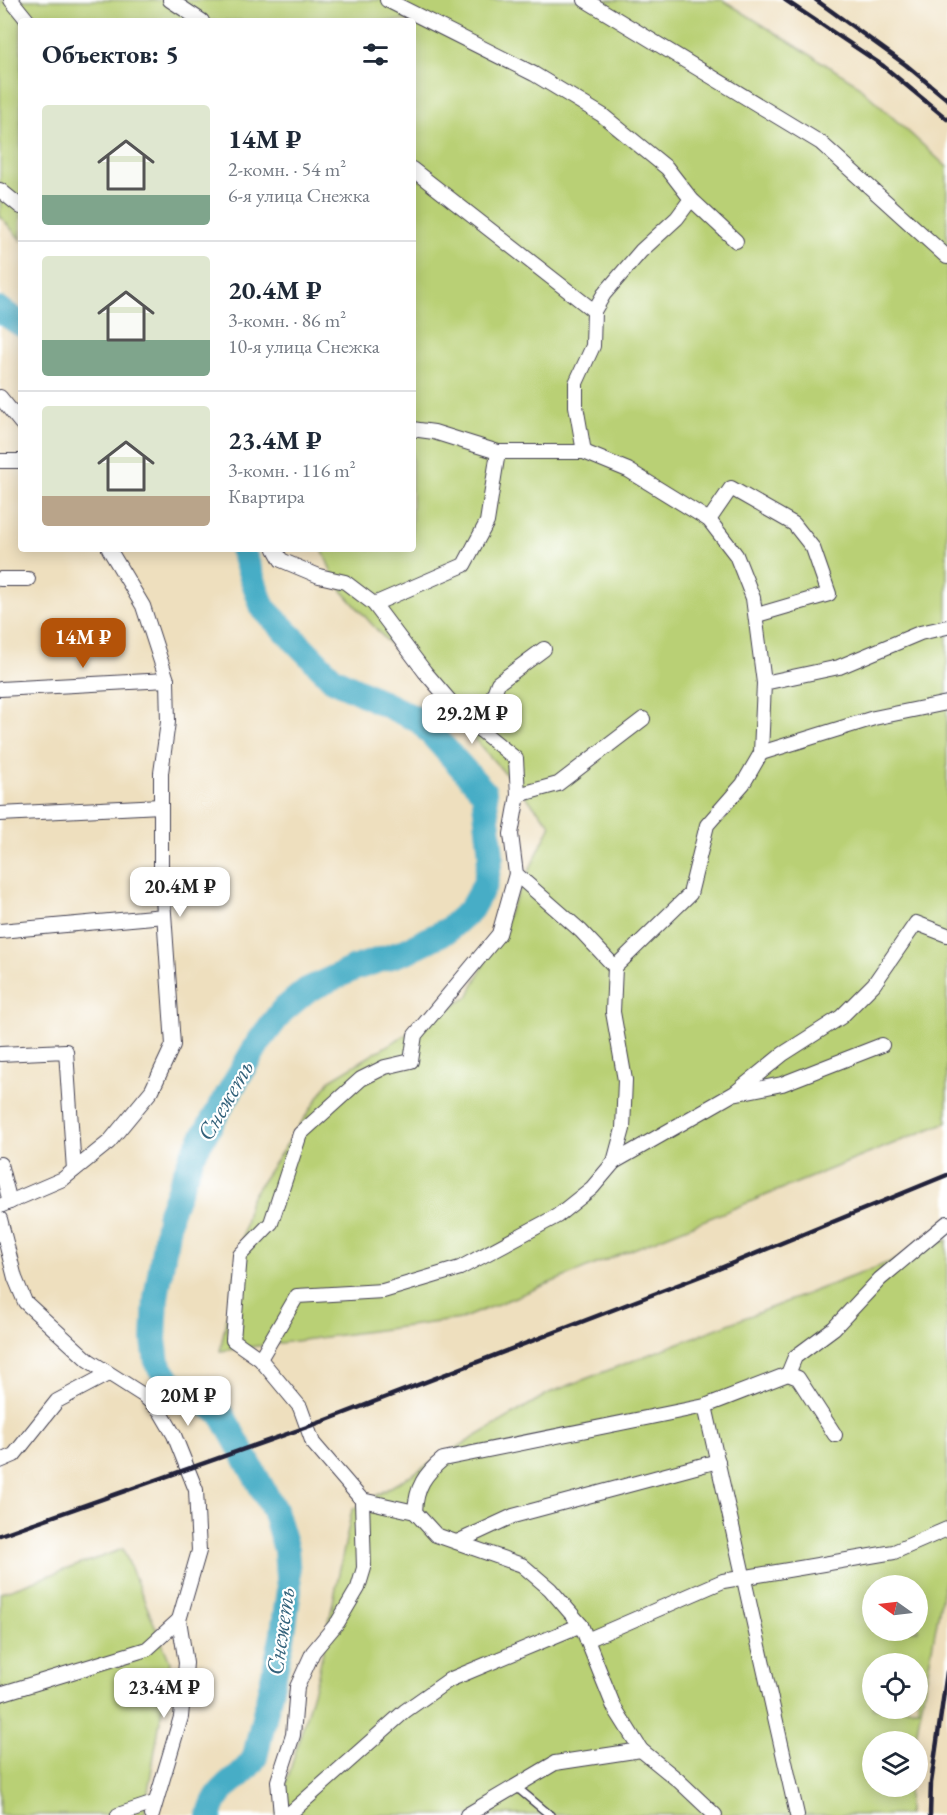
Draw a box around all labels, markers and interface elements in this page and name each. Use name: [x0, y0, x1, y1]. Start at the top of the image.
text: Объектов: 5: [42, 37, 179, 71]
icon: filters: [359, 38, 392, 71]
text: 14M ₽: [228, 122, 302, 156]
icon: home: [90, 129, 162, 201]
text: 2-комн. · 54 m²: [228, 156, 346, 182]
text: 6-я улица Снежка: [228, 182, 370, 208]
text: 20.4M ₽: [228, 273, 322, 307]
icon: home: [90, 280, 162, 352]
text: 3-комн. · 86 m²: [228, 307, 346, 333]
text: 10-я улица Снежка: [228, 333, 380, 359]
text: 23.4M ₽: [228, 423, 322, 457]
icon: home: [90, 430, 162, 502]
text: 3-комн. · 116 m²: [228, 457, 356, 483]
text: Квартира: [228, 483, 305, 509]
pin: 14M ₽: [41, 618, 125, 669]
text: 14M ₽: [55, 624, 111, 650]
pin: 29.2M ₽: [417, 694, 527, 745]
text: 29.2M ₽: [436, 700, 508, 726]
pin: 20.4M ₽: [125, 867, 235, 918]
text: 20.4M ₽: [144, 873, 216, 899]
water label: Снежеть: [189, 1054, 261, 1146]
pin: 20M ₽: [146, 1376, 230, 1427]
text: 20M ₽: [160, 1382, 216, 1408]
north arrow: [862, 1575, 928, 1641]
map controls: [862, 1575, 928, 1797]
water label: Снежеть: [258, 1585, 302, 1677]
button: locate: [862, 1653, 928, 1719]
pin: 23.4M ₽: [109, 1668, 219, 1719]
text: 23.4M ₽: [128, 1674, 200, 1700]
button: layers: [862, 1731, 928, 1797]

